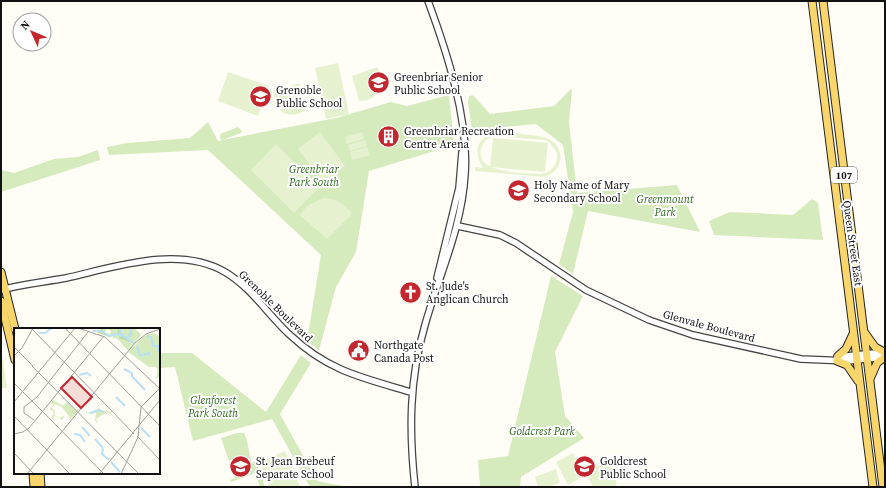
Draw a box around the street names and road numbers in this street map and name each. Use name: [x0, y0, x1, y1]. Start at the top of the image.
road number: 107: [831, 167, 857, 183]
street label: Queen Street East: [839, 199, 866, 287]
street label: Grenoble Boulevard: [235, 267, 317, 346]
street label: Glenvale Boulevard: [661, 307, 757, 346]

